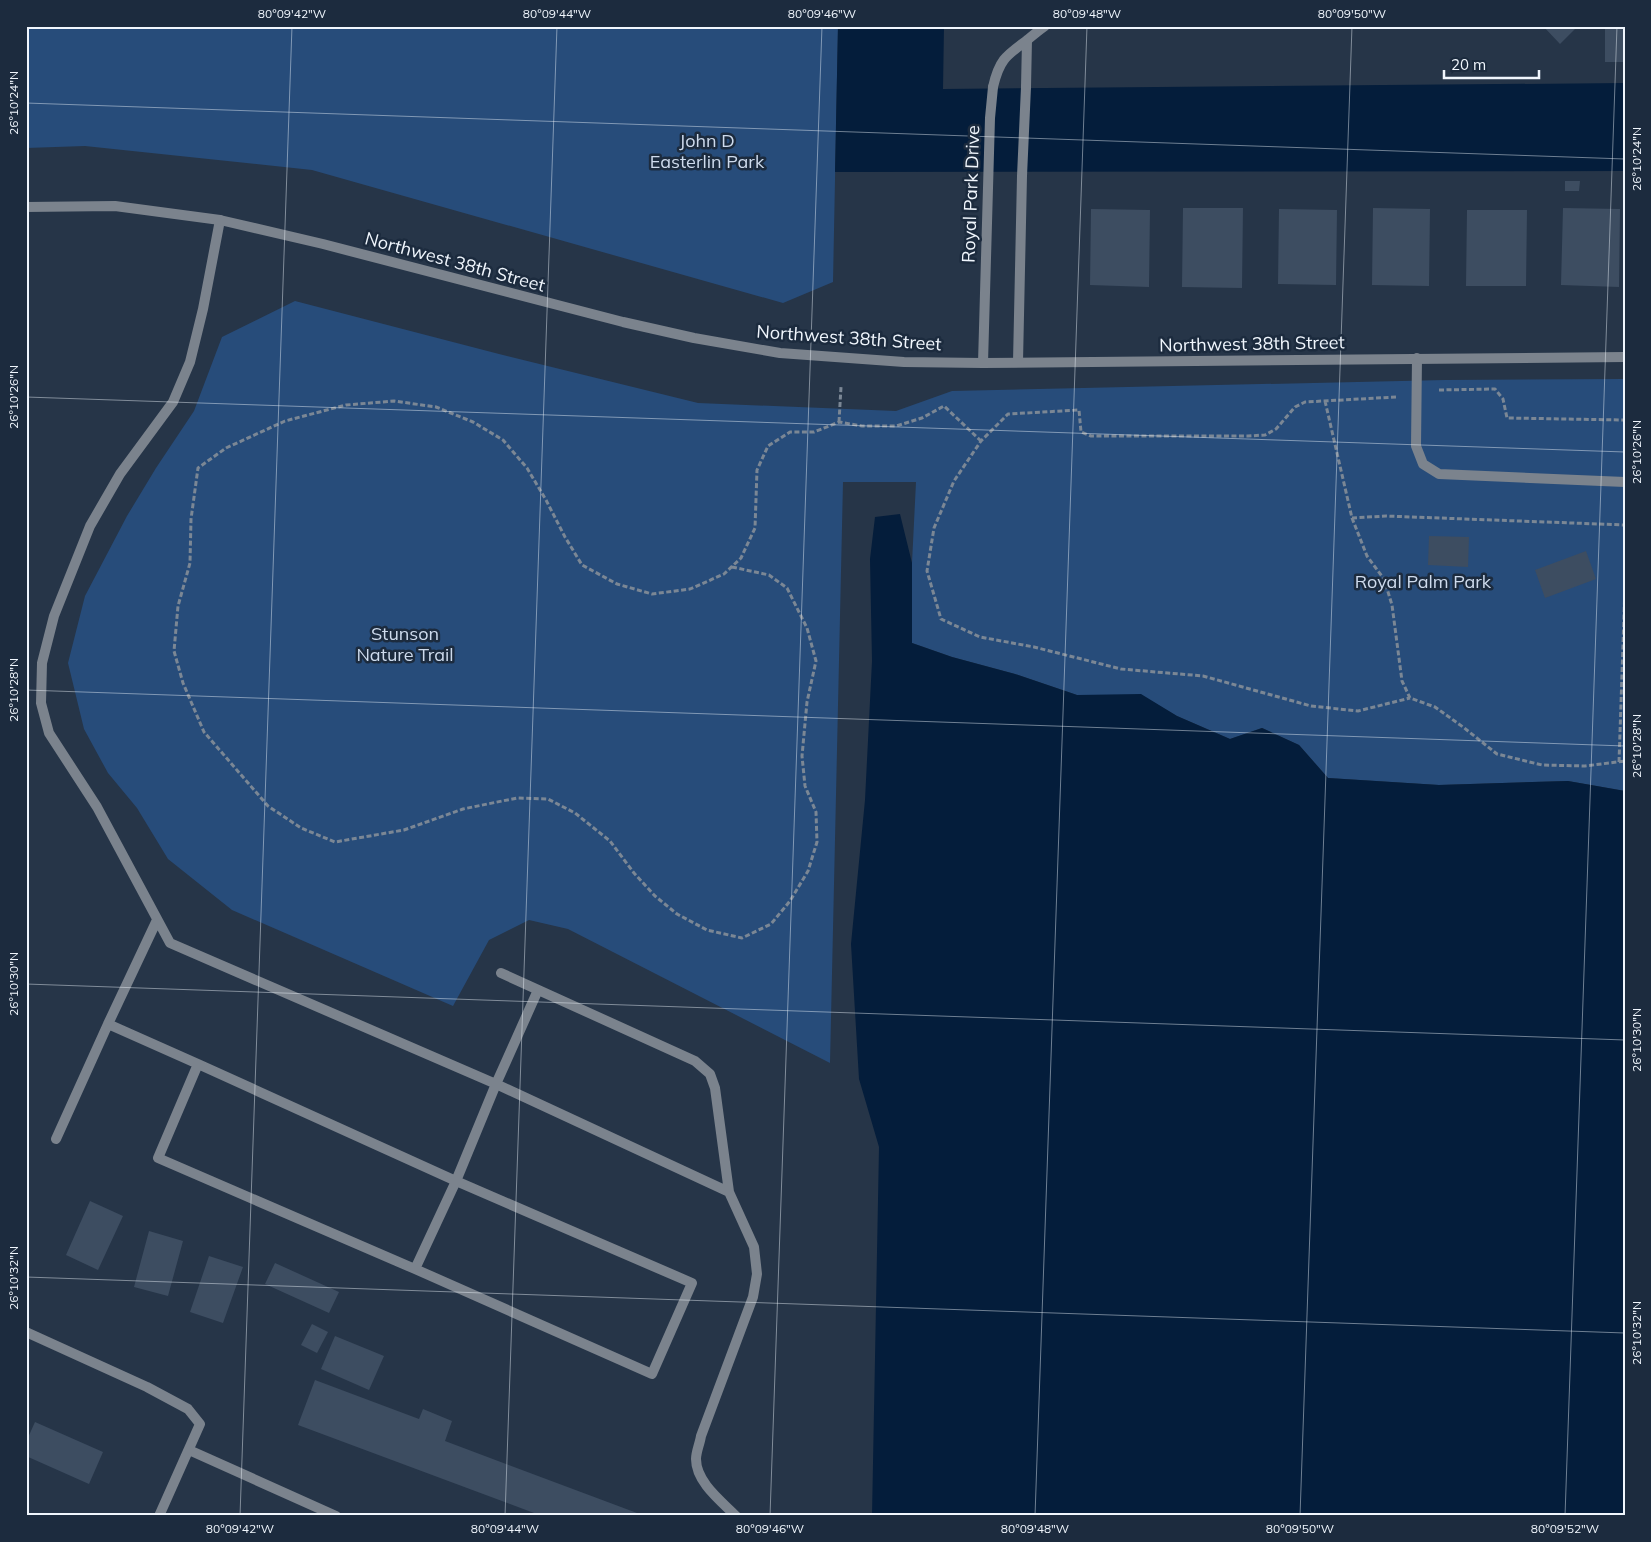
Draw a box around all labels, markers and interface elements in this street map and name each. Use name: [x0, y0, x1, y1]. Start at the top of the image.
text: 80°09'42"W: [258, 6, 326, 21]
text: 80°09'44"W: [523, 6, 591, 21]
text: 80°09'46"W: [788, 6, 856, 21]
text: 80°09'48"W: [1053, 6, 1121, 21]
text: 80°09'50"W: [1318, 6, 1386, 21]
scale bar: [1444, 48, 1538, 80]
text: 20 m: [1451, 55, 1486, 74]
text: 26°10'24"N: [6, 71, 21, 135]
street label: Royal Park Drive: [957, 125, 984, 263]
text: 26°10'24"N: [1629, 127, 1644, 191]
park label: John D Easterlin Park: [650, 129, 765, 173]
street label: Northwest 38th Street: [363, 226, 548, 297]
street label: Northwest 38th Street: [756, 320, 942, 355]
street label: Northwest 38th Street: [1159, 330, 1345, 357]
text: 26°10'26"N: [6, 365, 21, 429]
text: 26°10'26"N: [1629, 420, 1644, 484]
park label: Royal Palm Park: [1355, 570, 1492, 593]
park label: Stunson Nature Trail: [356, 622, 454, 666]
text: 26°10'28"N: [6, 658, 21, 722]
text: 26°10'28"N: [1629, 714, 1644, 778]
text: 26°10'30"N: [6, 952, 21, 1016]
text: 26°10'30"N: [1629, 1008, 1644, 1072]
text: 26°10'32"N: [6, 1246, 21, 1310]
text: 26°10'32"N: [1629, 1301, 1644, 1365]
text: 80°09'42"W: [206, 1521, 274, 1536]
text: 80°09'44"W: [471, 1521, 539, 1536]
text: 80°09'46"W: [736, 1521, 804, 1536]
text: 80°09'48"W: [1001, 1521, 1069, 1536]
text: 80°09'50"W: [1266, 1521, 1334, 1536]
text: 80°09'52"W: [1531, 1521, 1599, 1536]

